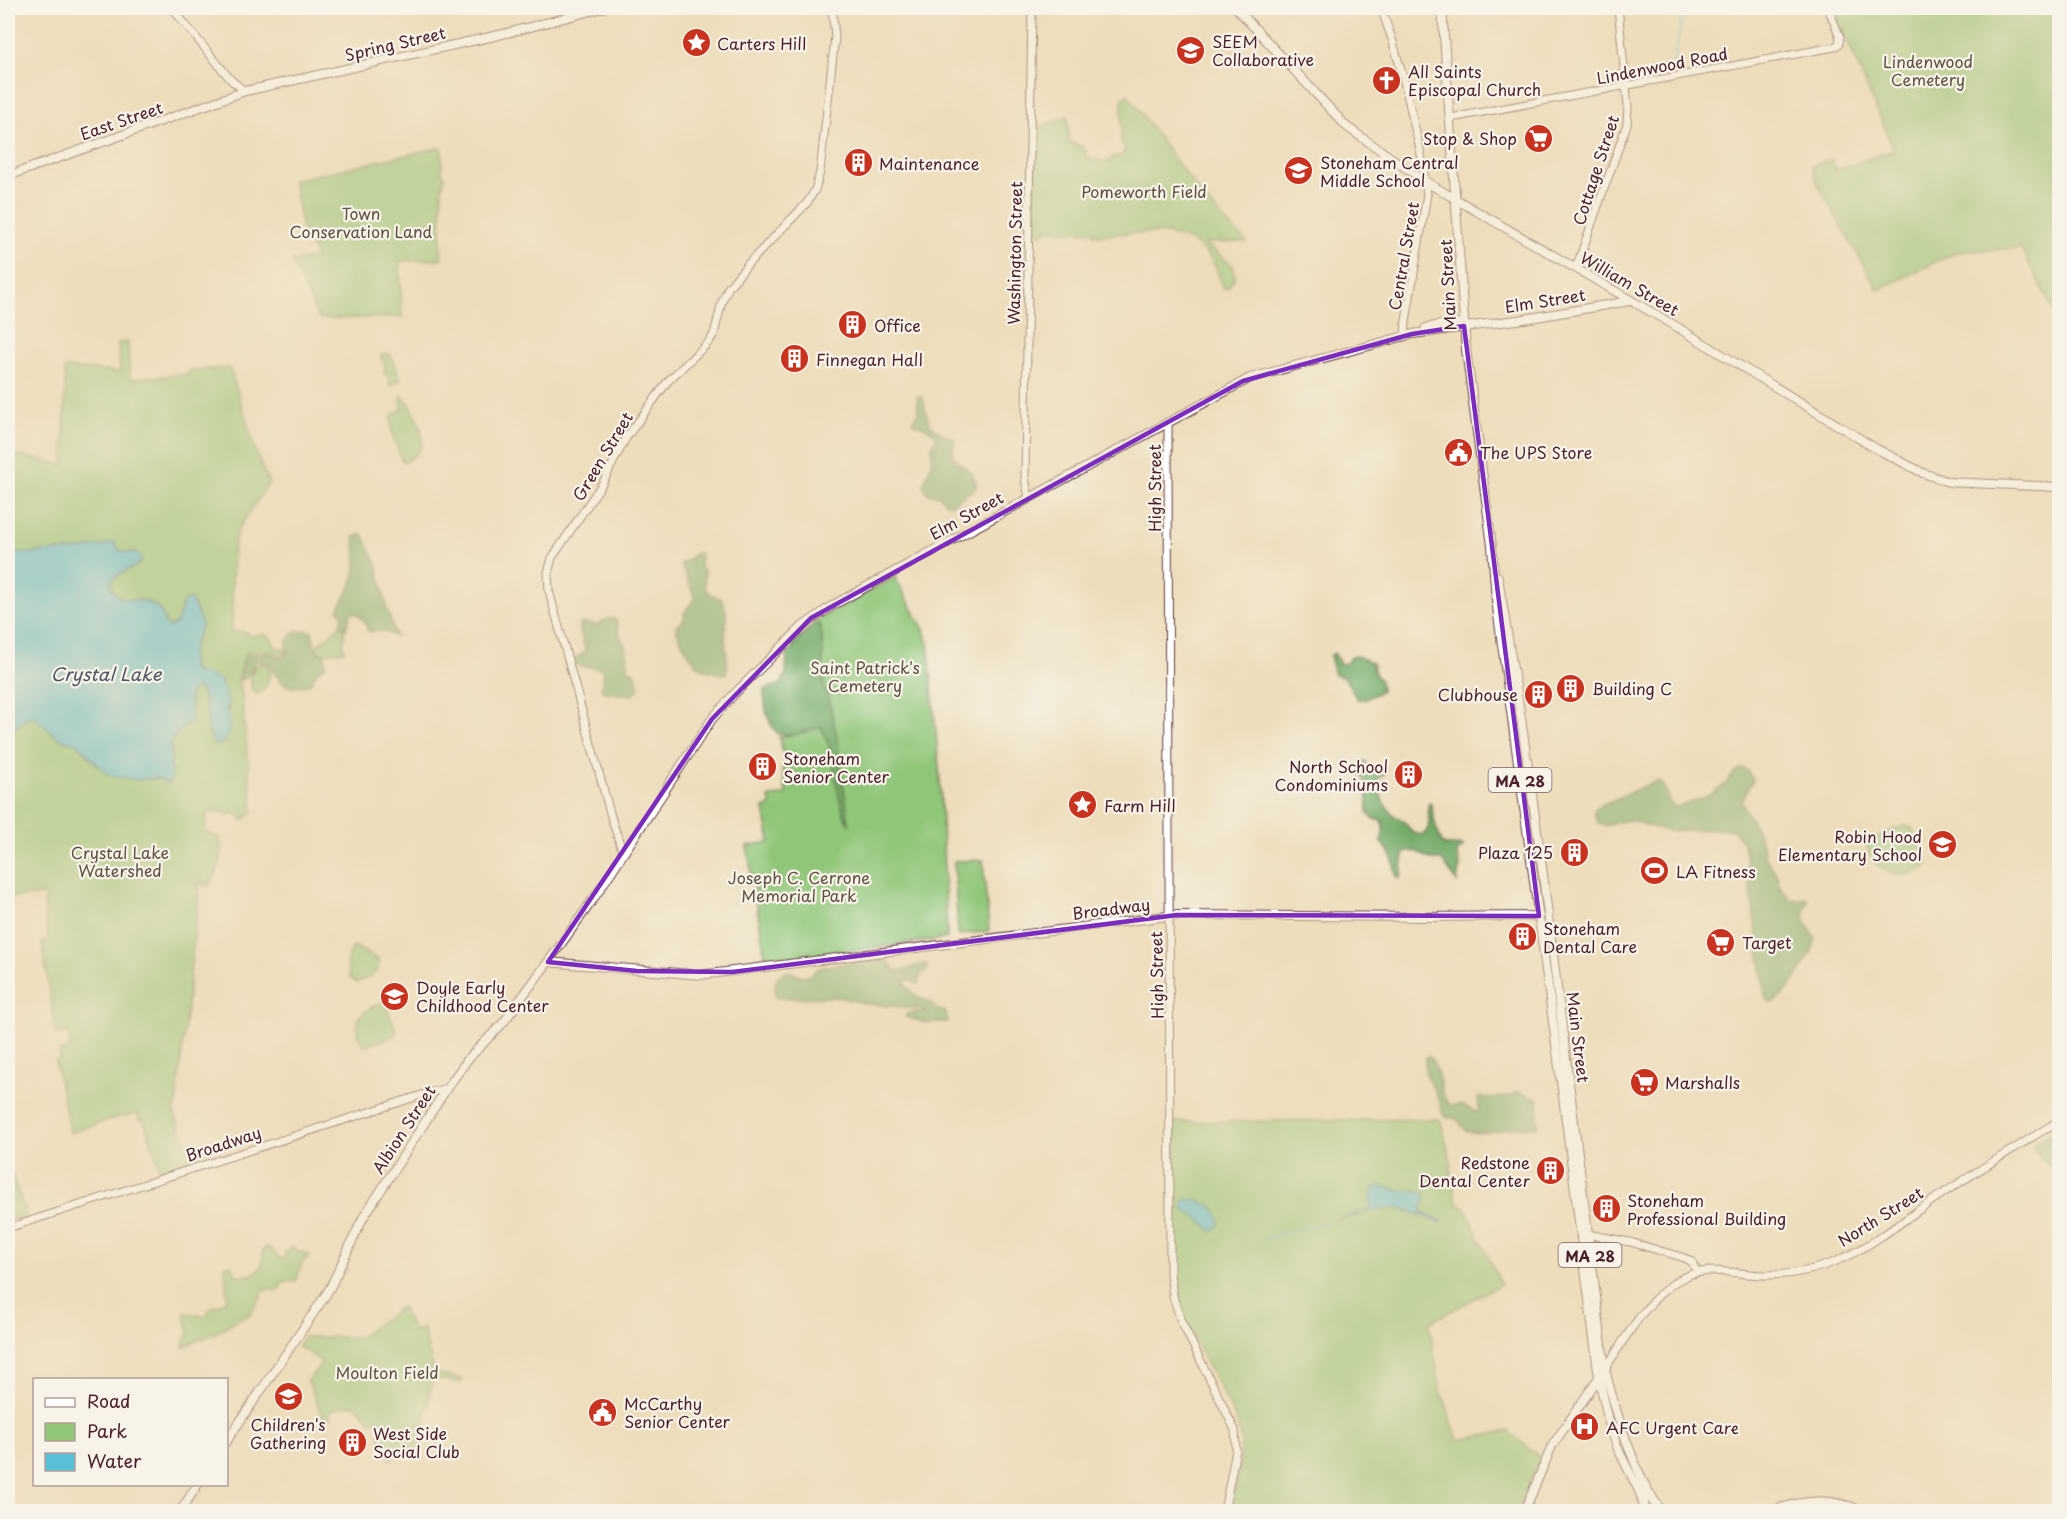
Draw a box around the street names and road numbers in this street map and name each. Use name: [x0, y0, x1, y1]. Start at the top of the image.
street label: Spring Street: [342, 20, 448, 66]
street label: Lindenwood Road: [1594, 41, 1730, 89]
street label: East Street: [77, 95, 165, 145]
street label: Cottage Street: [1566, 112, 1624, 228]
street label: Washington Street: [1001, 181, 1027, 325]
street label: Central Street: [1382, 199, 1424, 312]
street label: Main Street: [1433, 238, 1461, 331]
street label: William Street: [1576, 245, 1684, 321]
street label: Elm Street: [1503, 282, 1587, 318]
street label: Green Street: [566, 406, 638, 505]
street label: High Street: [1142, 444, 1166, 532]
street label: Elm Street: [925, 485, 1008, 545]
road number: MA 28: [1488, 768, 1552, 792]
street label: Broadway: [1071, 891, 1151, 925]
street label: High Street: [1143, 931, 1169, 1019]
street label: Main Street: [1562, 990, 1597, 1084]
street label: Albion Street: [365, 1080, 441, 1178]
street label: Broadway: [182, 1120, 264, 1166]
street label: North Street: [1833, 1180, 1928, 1252]
road number: MA 28: [1558, 1243, 1622, 1267]

